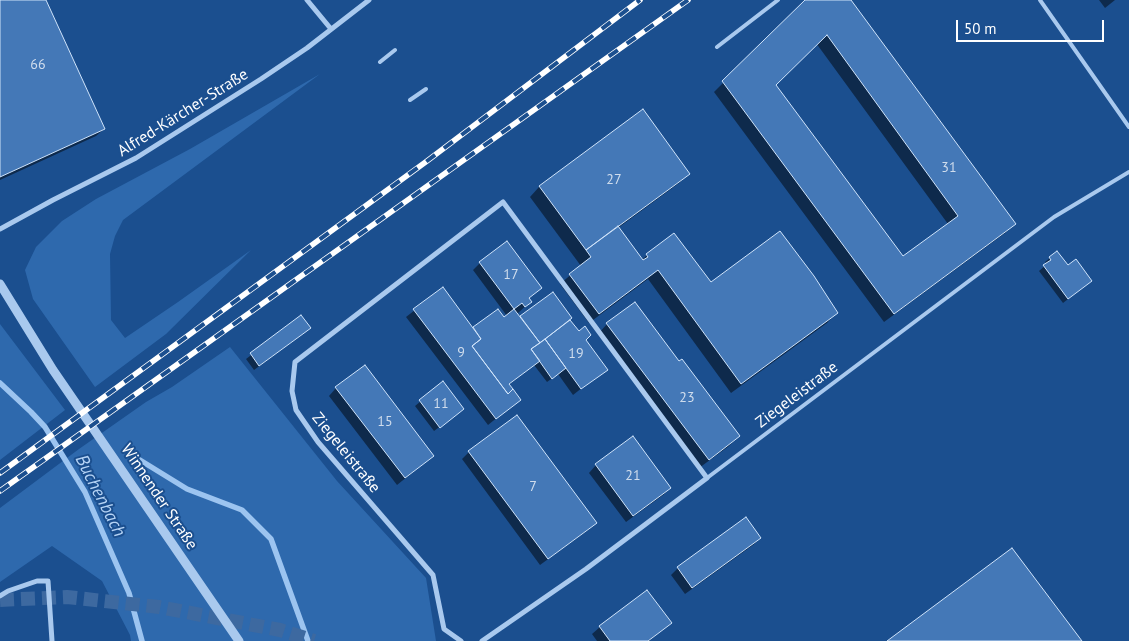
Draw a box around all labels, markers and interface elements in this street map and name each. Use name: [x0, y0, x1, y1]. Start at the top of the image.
scale bar: [959, 10, 1106, 42]
text: 50 m: [964, 19, 997, 38]
house number: 66: [30, 57, 46, 73]
street label: Alfred-Kärcher-Straße: [114, 65, 252, 161]
house number: 31: [941, 160, 957, 176]
house number: 27: [606, 172, 622, 188]
house number: 17: [503, 267, 519, 283]
house number: 9: [457, 345, 465, 361]
house number: 19: [568, 346, 584, 362]
street label: Ziegeleistraße: [752, 358, 842, 432]
house number: 23: [679, 390, 695, 406]
house number: 11: [433, 396, 449, 412]
street label: Ziegeleistraße: [308, 409, 384, 497]
house number: 15: [377, 414, 393, 430]
street label: Winnender Straße: [117, 441, 201, 553]
water label: Buchenbach: [70, 451, 130, 541]
house number: 21: [625, 468, 641, 484]
house number: 7: [529, 479, 537, 495]

